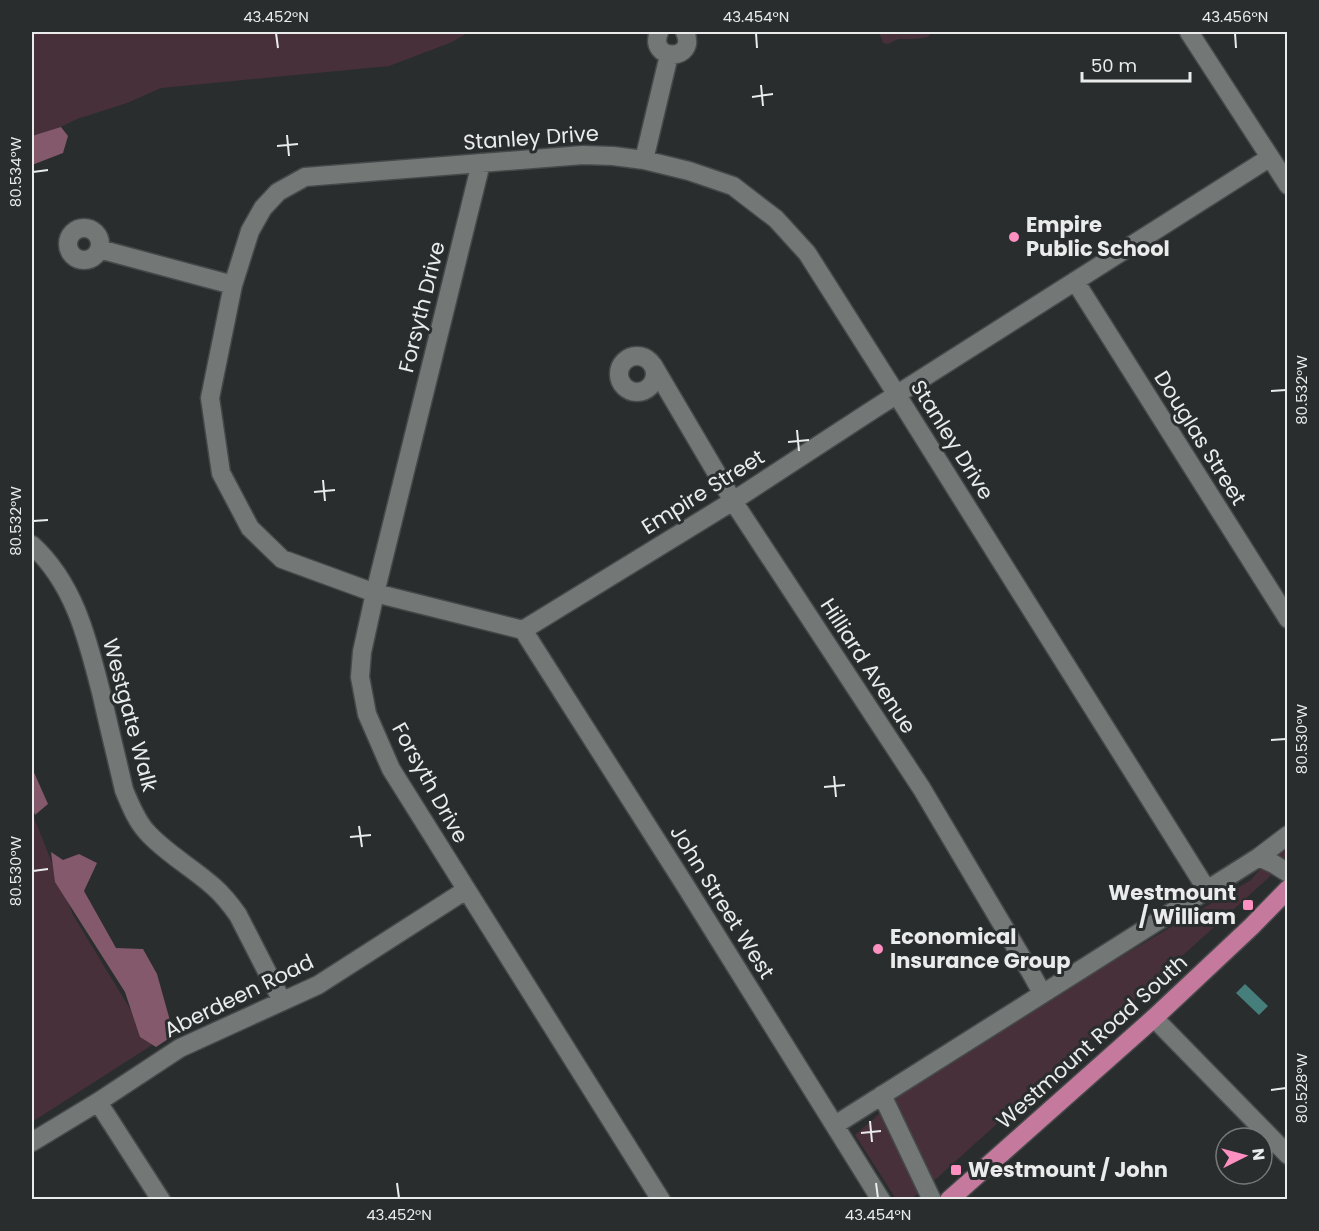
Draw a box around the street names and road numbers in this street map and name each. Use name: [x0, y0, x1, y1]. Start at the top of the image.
street label: Stanley Drive: [462, 118, 600, 157]
street label: Forsyth Drive: [391, 238, 452, 375]
street label: Douglas Street: [1147, 365, 1253, 510]
street label: Stanley Drive: [904, 374, 1001, 505]
street label: Empire Street: [636, 442, 770, 541]
street label: Hilliard Avenue: [814, 592, 923, 739]
street label: Westgate Walk: [96, 635, 165, 795]
street label: Forsyth Drive: [385, 717, 476, 848]
street label: John Street West: [663, 819, 781, 984]
street label: Aberdeen Road: [159, 947, 318, 1044]
street label: Westmount Road South: [990, 948, 1193, 1135]

